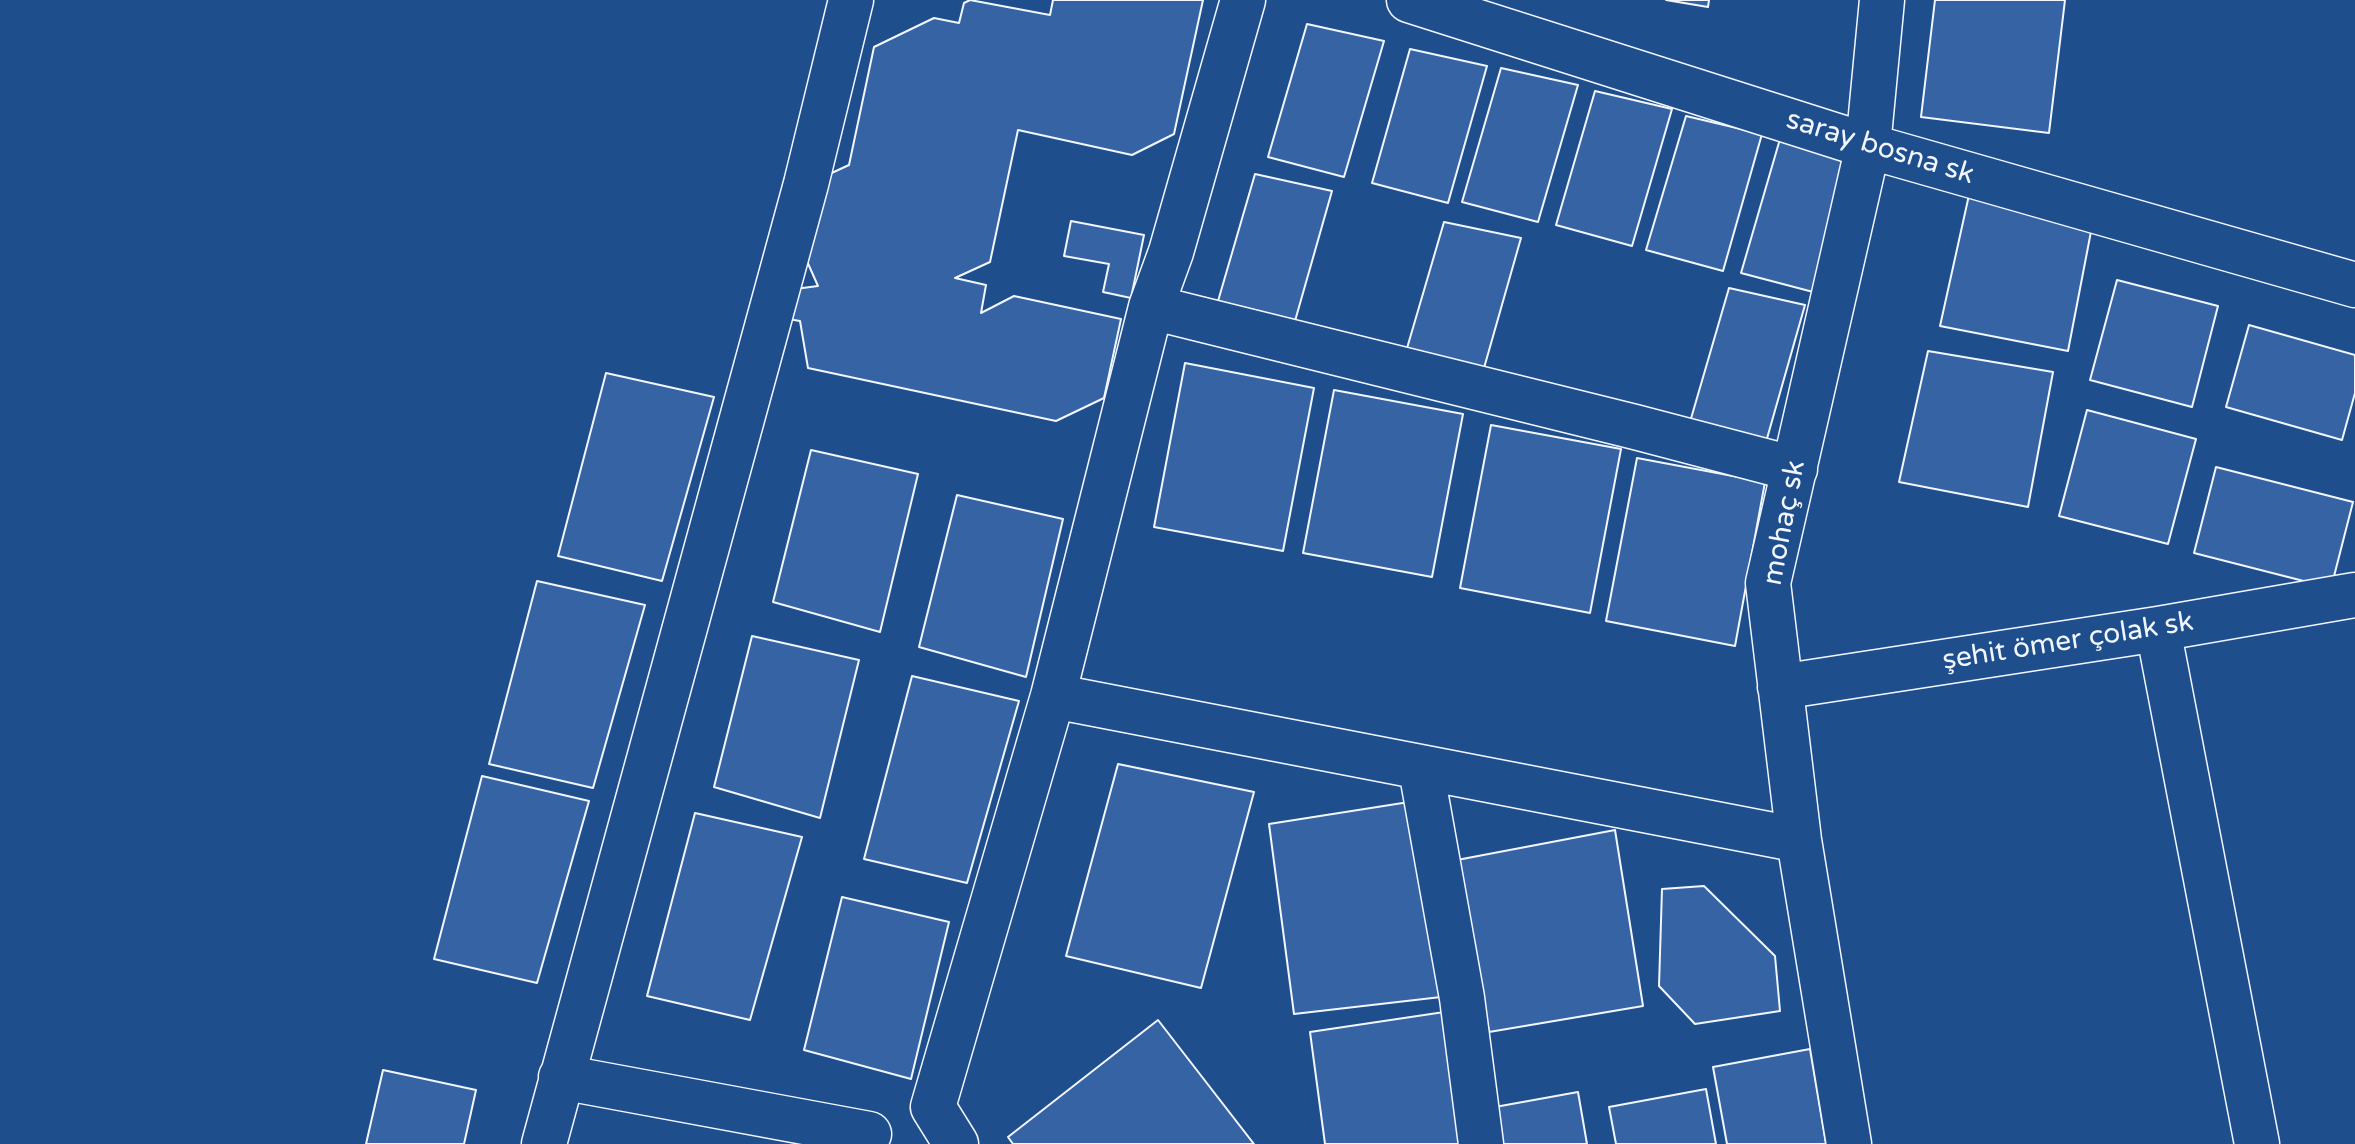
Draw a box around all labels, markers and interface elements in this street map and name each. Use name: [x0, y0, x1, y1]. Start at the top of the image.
street label: saray bosna sk: [1782, 103, 1978, 193]
street label: mohaç sk: [1756, 458, 1814, 588]
street label: şehit ömer çolak sk: [1940, 606, 2196, 678]

